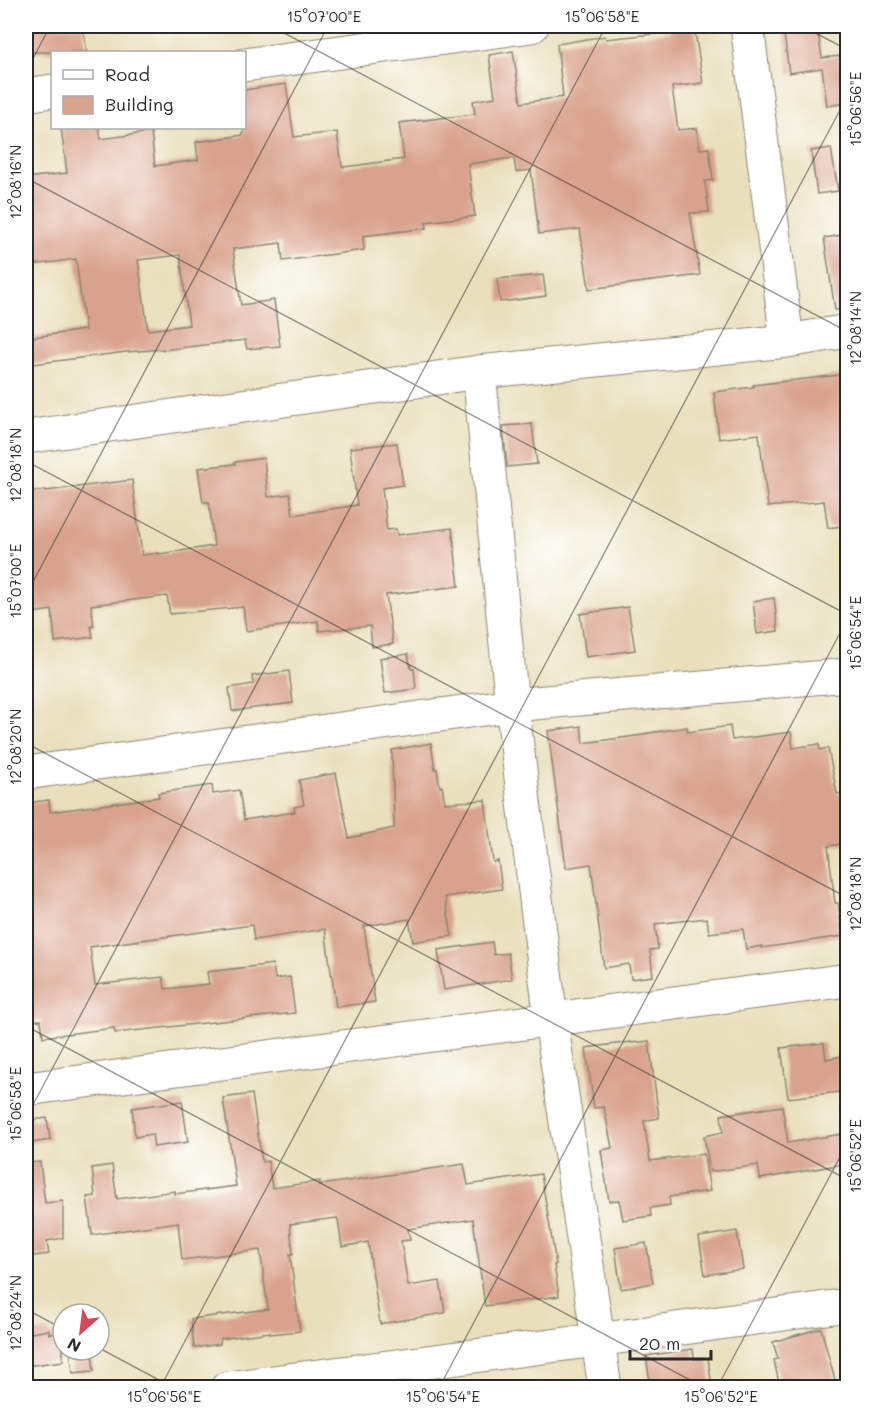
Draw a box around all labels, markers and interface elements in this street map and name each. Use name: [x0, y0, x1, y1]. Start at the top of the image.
text: 15°07'00"E: [287, 6, 362, 26]
text: 15°06'58"E: [565, 6, 640, 26]
legend: [51, 51, 246, 129]
text: Road: [105, 62, 150, 86]
text: 15°06'56"E: [845, 71, 865, 146]
text: Building: [105, 92, 173, 116]
text: 12°08'16"N: [5, 145, 25, 219]
text: 12°08'14"N: [845, 291, 865, 365]
text: 12°08'18"N: [5, 428, 25, 502]
text: 15°07'00"E: [5, 543, 25, 618]
text: 15°06'54"E: [845, 595, 865, 670]
text: 12°08'20"N: [5, 709, 25, 785]
text: 12°08'18"N: [845, 857, 865, 931]
text: 15°06'58"E: [5, 1066, 25, 1141]
text: 15°06'52"E: [845, 1119, 865, 1193]
text: 12°08'24"N: [5, 1275, 25, 1351]
north arrow: [51, 1302, 111, 1362]
scale bar: [630, 1323, 711, 1361]
text: 20 m: [639, 1331, 680, 1355]
text: N: [63, 1334, 84, 1358]
text: 15°06'56"E: [127, 1386, 202, 1406]
text: 15°06'54"E: [406, 1386, 481, 1406]
text: 15°06'52"E: [684, 1386, 758, 1406]

